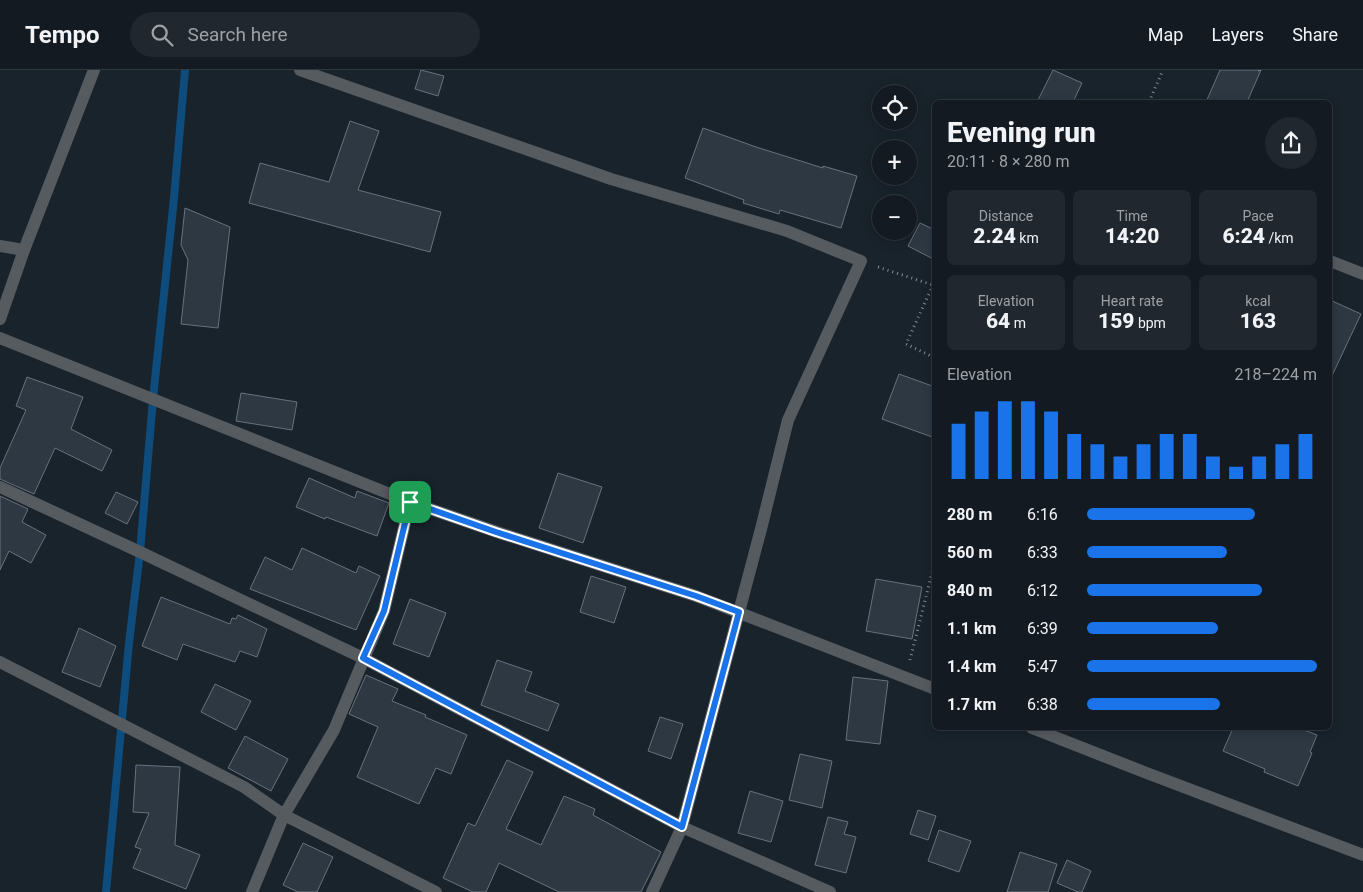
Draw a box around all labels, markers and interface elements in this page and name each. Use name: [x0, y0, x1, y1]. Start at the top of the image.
search box: [130, 12, 480, 57]
text: Tempo: [25, 21, 100, 49]
icon: search: [148, 21, 176, 49]
text: Search here: [188, 23, 288, 46]
text: Map: [1148, 24, 1183, 45]
text: Layers: [1211, 24, 1264, 45]
text: Share: [1292, 24, 1338, 45]
map controls: [872, 85, 917, 240]
button: locate: [872, 85, 917, 130]
text: Evening run: [947, 116, 1096, 149]
button: share: [1265, 117, 1317, 169]
button: +: [872, 140, 917, 185]
text: 20:11 · 8 × 280 m: [947, 152, 1069, 171]
button: −: [872, 195, 917, 240]
text: Distance: [979, 208, 1033, 224]
text: Time: [1116, 208, 1148, 224]
text: Pace: [1242, 208, 1274, 224]
text: 2.24: [973, 224, 1016, 248]
text: 14:20: [1105, 224, 1159, 248]
text: 6:24: [1222, 224, 1265, 248]
text: km: [1016, 230, 1039, 246]
text: /km: [1265, 230, 1294, 246]
text: Elevation: [978, 293, 1034, 309]
text: Heart rate: [1101, 293, 1163, 309]
text: kcal: [1245, 293, 1271, 309]
text: 64: [986, 309, 1010, 333]
text: 159: [1098, 309, 1134, 333]
text: 163: [1240, 309, 1276, 333]
text: m: [1010, 315, 1026, 331]
text: bpm: [1134, 315, 1166, 331]
text: Elevation: [947, 365, 1012, 384]
text: 218–224 m: [1235, 365, 1317, 384]
pin: [389, 481, 431, 523]
icon: arrive: [396, 488, 424, 516]
text: 280 m: [947, 505, 992, 524]
text: 6:16: [1027, 505, 1058, 524]
text: 560 m: [947, 543, 992, 562]
text: 6:33: [1027, 543, 1058, 562]
text: 840 m: [947, 581, 992, 600]
text: 6:12: [1027, 581, 1058, 600]
text: 1.1 km: [947, 619, 996, 638]
text: 6:39: [1027, 619, 1058, 638]
text: 1.4 km: [947, 657, 996, 676]
text: 5:47: [1027, 657, 1058, 676]
text: 1.7 km: [947, 695, 996, 714]
text: 6:38: [1027, 695, 1058, 714]

